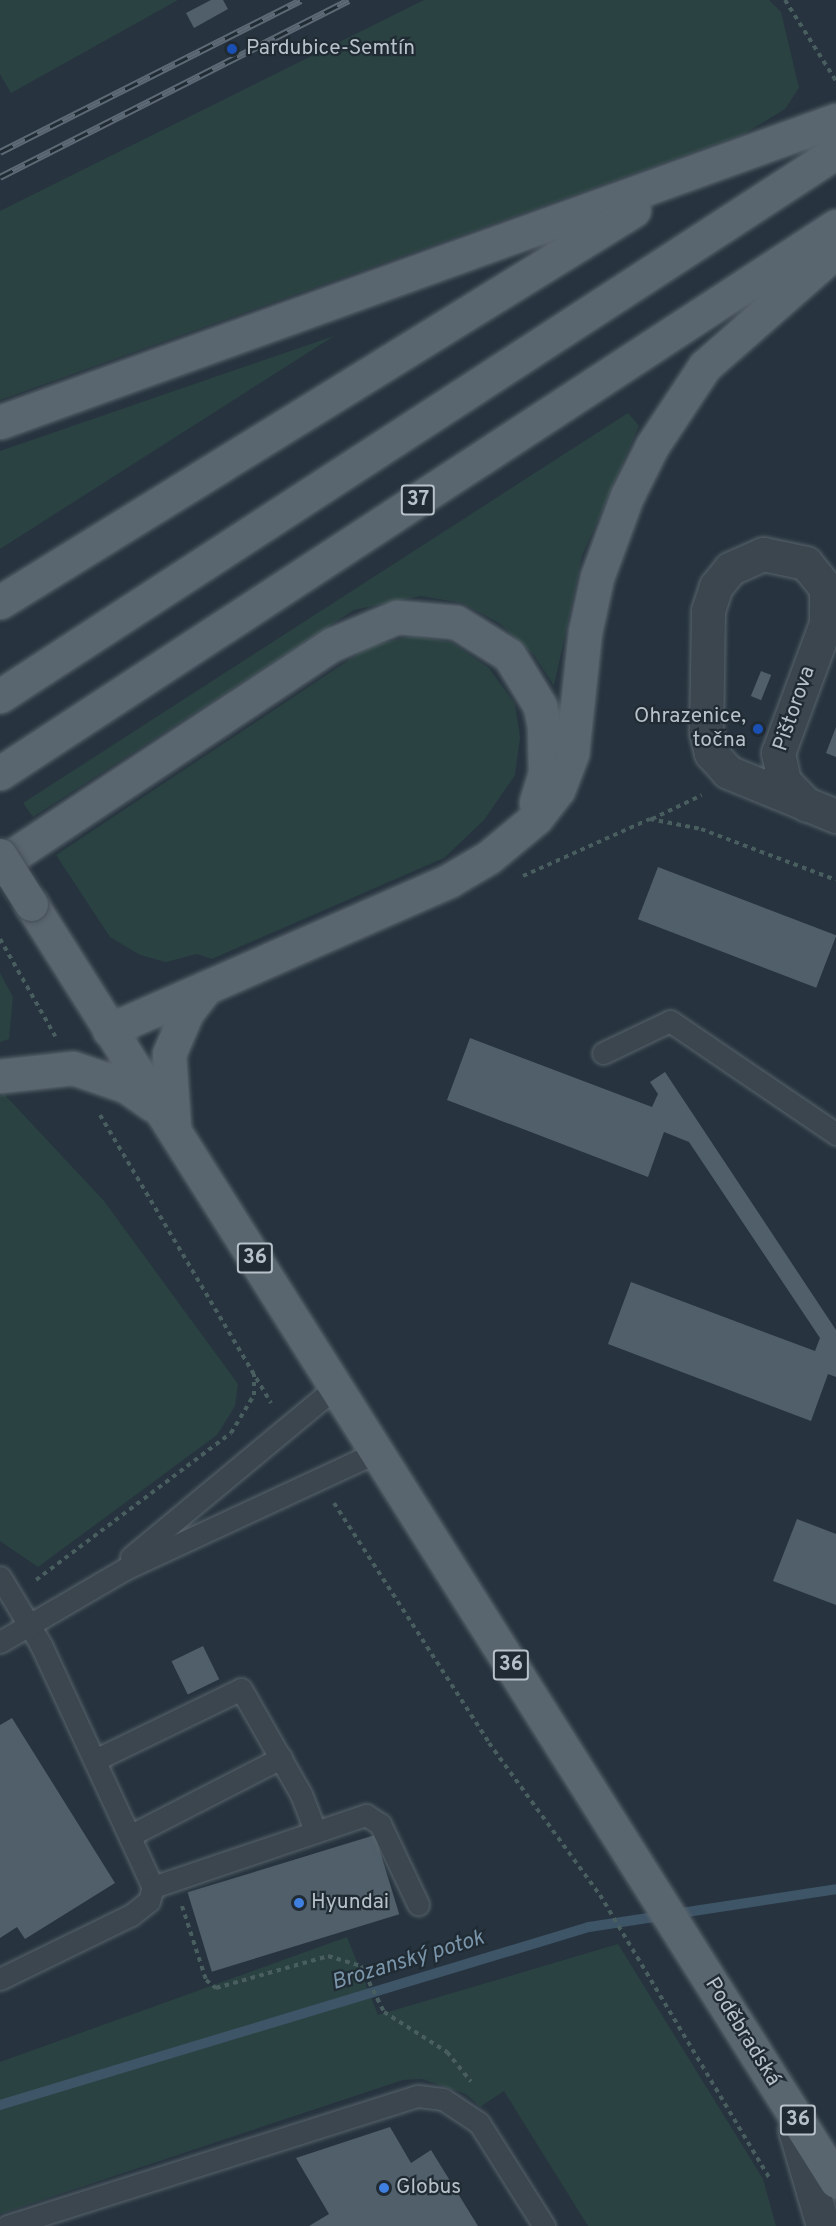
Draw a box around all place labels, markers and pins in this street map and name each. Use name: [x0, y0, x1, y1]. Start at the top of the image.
place label: Pardubice-Semtín: [246, 36, 415, 62]
marker: Pardubice-Semtín: [223, 40, 241, 58]
place label: Ohrazenice, točna: [634, 704, 746, 754]
marker: Ohrazenice, točna: [751, 722, 765, 736]
place label: Hyundai: [311, 1890, 389, 1916]
marker: Hyundai: [292, 1896, 306, 1910]
place label: Globus: [396, 2175, 461, 2201]
marker: Globus: [377, 2181, 391, 2195]

